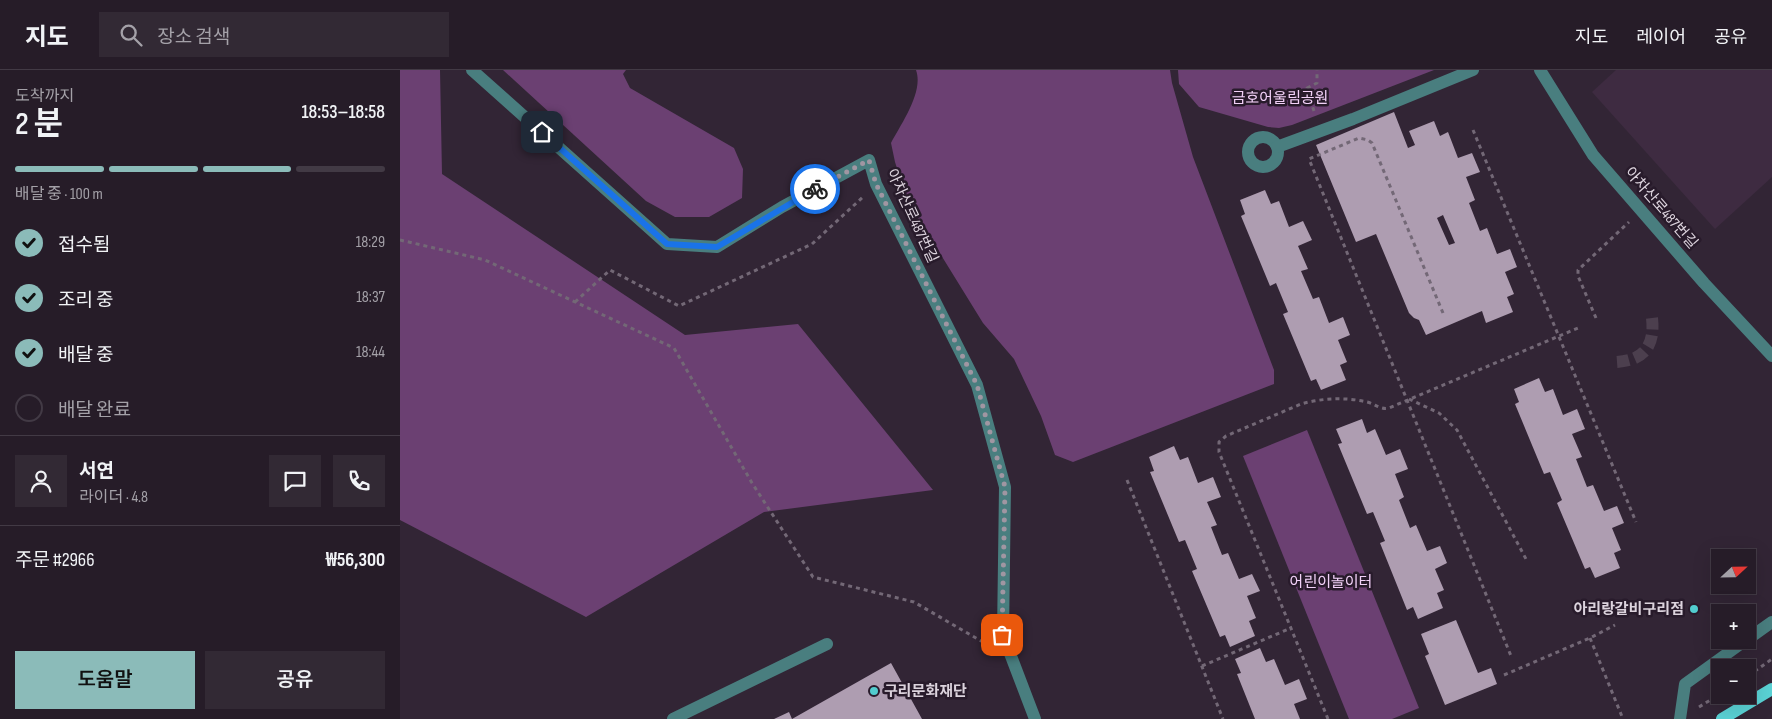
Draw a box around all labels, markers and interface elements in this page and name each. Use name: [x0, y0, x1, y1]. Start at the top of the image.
search box: [99, 12, 449, 57]
icon: search: [117, 21, 145, 49]
text: 지도: [25, 23, 69, 52]
text: 장소 검색: [157, 26, 230, 49]
text: 지도: [1575, 27, 1608, 48]
text: 레이어: [1636, 27, 1686, 48]
text: 공유: [1714, 27, 1747, 48]
text: 도착까지: [15, 87, 74, 106]
park label: 금호어울림공원: [1232, 89, 1328, 108]
text: 18:53–18:58: [302, 101, 385, 124]
text: 2 분: [15, 105, 63, 144]
pin: [521, 111, 563, 153]
icon: home: [528, 118, 556, 146]
street label: 아차산로487번길: [1620, 163, 1702, 253]
courier: [790, 164, 840, 214]
street label: 아차산로487번길: [882, 166, 942, 266]
icon: bike: [801, 175, 829, 203]
text: 배달 중 · 100 m: [15, 185, 103, 204]
icon: check: [15, 229, 43, 257]
text: 18:29: [356, 233, 385, 252]
text: 접수됨: [58, 234, 110, 257]
icon: check: [15, 284, 43, 312]
text: 18:37: [356, 288, 385, 307]
text: 조리 중: [58, 289, 113, 312]
icon: check: [15, 339, 43, 367]
text: 18:44: [356, 343, 385, 362]
text: 배달 중: [58, 344, 113, 367]
text: 배달 완료: [58, 399, 131, 422]
button: person: [15, 455, 67, 507]
button: chat: [269, 455, 321, 507]
button: phone: [333, 455, 385, 507]
text: 서연: [79, 460, 114, 483]
text: 라이더 · 4.8: [79, 488, 148, 507]
text: 주문 #2966: [15, 549, 95, 572]
text: ₩56,300: [326, 549, 385, 572]
north arrow: [1711, 549, 1756, 594]
map controls: [1711, 549, 1756, 704]
park label: 어린이놀이터: [1290, 573, 1372, 592]
place label: 아리랑갈비구리점: [1574, 600, 1684, 619]
marker: 아리랑갈비구리점: [1688, 603, 1700, 615]
button: +: [1711, 604, 1756, 649]
pin: [981, 614, 1023, 656]
icon: bag: [988, 621, 1016, 649]
button: 도움말: [15, 651, 195, 709]
button: 공유: [205, 651, 385, 709]
button: −: [1711, 659, 1756, 704]
place label: 구리문화재단: [884, 682, 967, 701]
marker: 구리문화재단: [868, 685, 880, 697]

